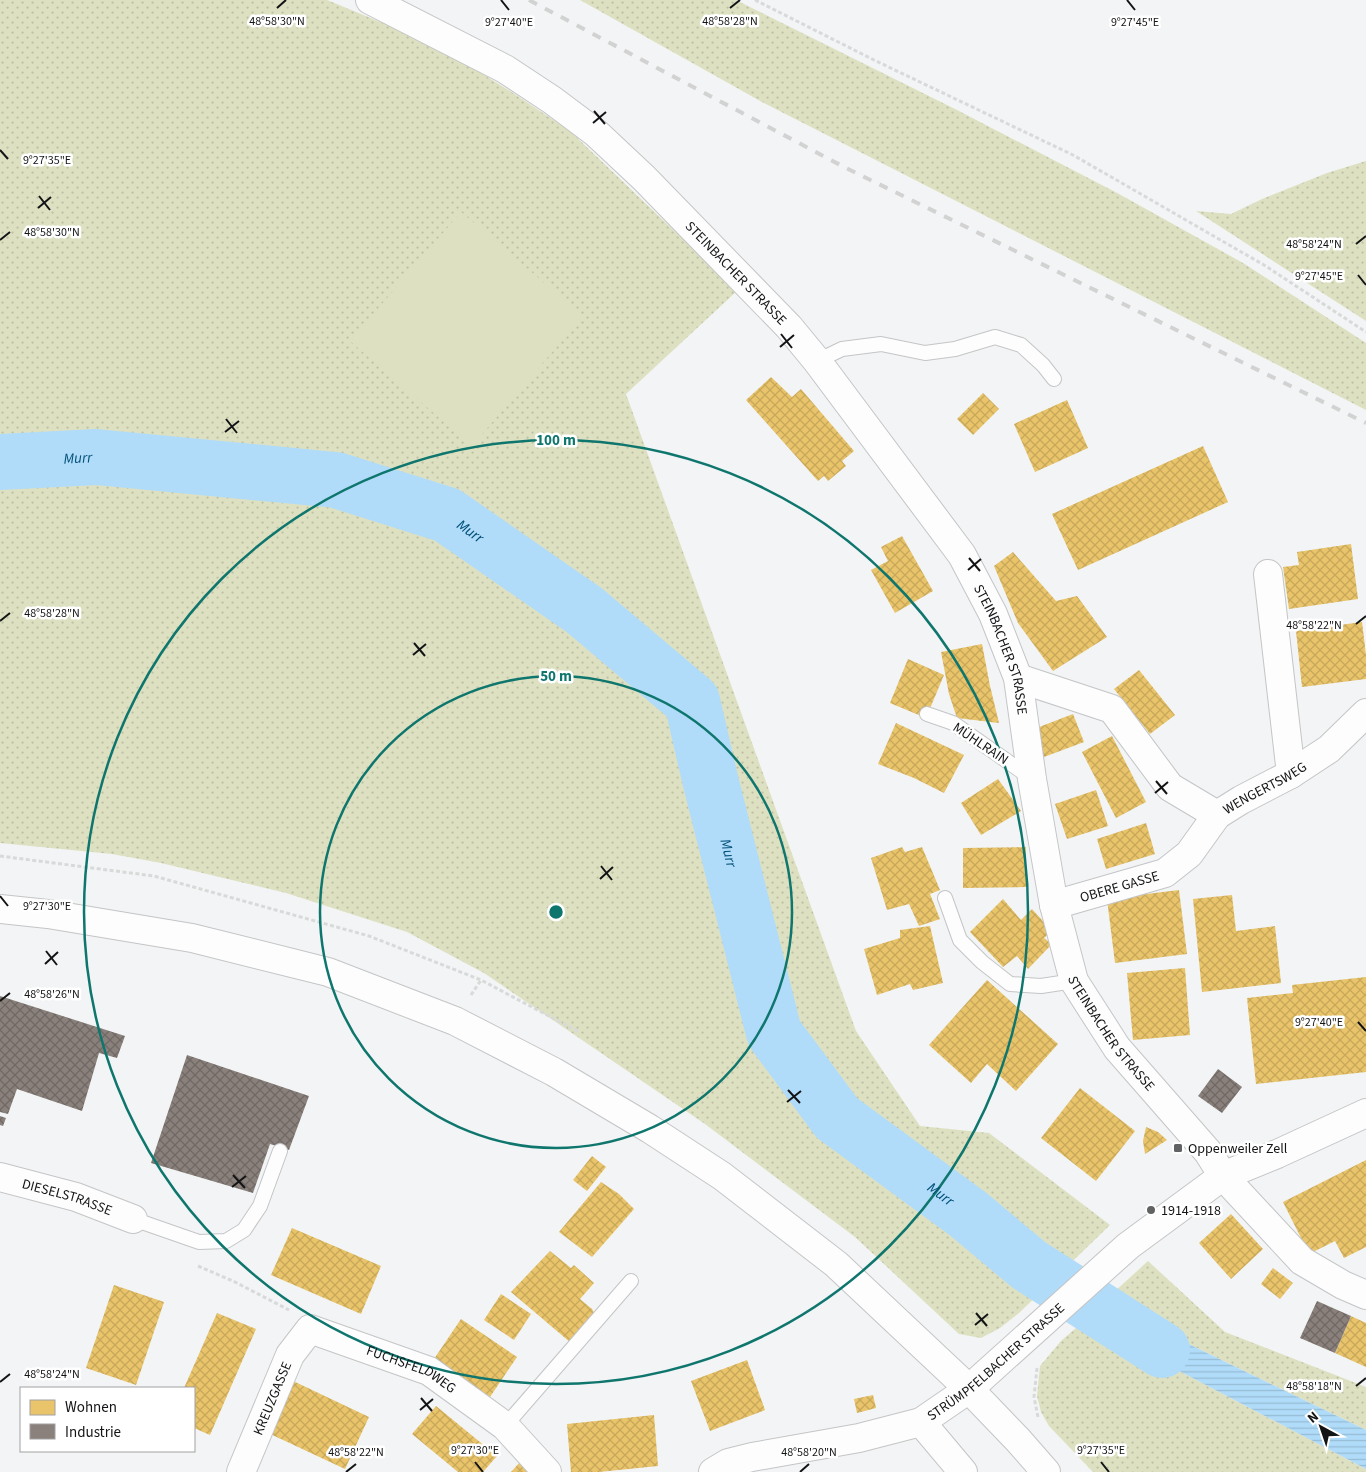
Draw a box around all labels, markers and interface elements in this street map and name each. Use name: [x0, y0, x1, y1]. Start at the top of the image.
text: 48°58'30"N: [249, 13, 305, 30]
text: 48°58'28"N: [702, 13, 758, 30]
text: 9°27'40"E: [485, 14, 533, 31]
text: 9°27'45"E: [1111, 14, 1159, 31]
text: 9°27'35"E: [23, 152, 71, 169]
street label: STEINBACHER STRASSE: [680, 217, 791, 330]
text: 48°58'30"N: [24, 224, 80, 241]
text: 48°58'24"N: [1286, 236, 1342, 253]
text: 9°27'45"E: [1295, 268, 1343, 285]
text: 100 m: [536, 430, 576, 451]
water label: Murr: [63, 447, 94, 470]
water label: Murr: [452, 515, 489, 549]
street label: STEINBACHER STRASSE: [968, 581, 1032, 716]
text: 48°58'28"N: [24, 605, 80, 622]
text: 48°58'22"N: [1286, 617, 1342, 634]
text: 50 m: [540, 666, 572, 687]
street label: MÜHLRAIN: [949, 718, 1012, 770]
street label: WENGERTSWEG: [1219, 757, 1311, 820]
water label: Murr: [714, 837, 742, 871]
street label: OBERE GASSE: [1078, 866, 1162, 908]
text: 9°27'30"E: [23, 898, 71, 915]
centre of rings: [547, 903, 565, 921]
street label: STEINBACHER STRASSE: [1062, 974, 1159, 1096]
text: 48°58'26"N: [24, 986, 80, 1003]
text: 9°27'40"E: [1295, 1014, 1343, 1031]
place label: Oppenweiler Zell: [1188, 1139, 1288, 1159]
marker: Oppenweiler Zell: [1172, 1142, 1184, 1154]
street label: DIESELSTRASSE: [20, 1174, 115, 1221]
water label: Murr: [923, 1177, 959, 1212]
place label: 1914-1918: [1161, 1201, 1221, 1221]
marker: 1914-1918: [1145, 1204, 1157, 1216]
street label: STRÜMPFELBACHER STRASSE: [923, 1299, 1069, 1426]
street label: FUCHSFELDWEG: [364, 1341, 460, 1399]
street label: KREUZGASSE: [249, 1359, 297, 1439]
text: 48°58'24"N: [24, 1366, 80, 1383]
text: 48°58'18"N: [1286, 1378, 1342, 1395]
legend: [20, 1387, 195, 1452]
text: Wohnen: [65, 1397, 117, 1418]
north arrow: [1296, 1402, 1346, 1452]
text: N: [1303, 1407, 1323, 1428]
text: Industrie: [65, 1422, 121, 1443]
text: 9°27'30"E: [451, 1442, 499, 1459]
text: 9°27'35"E: [1077, 1442, 1125, 1459]
text: 48°58'22"N: [328, 1444, 384, 1461]
text: 48°58'20"N: [781, 1444, 837, 1461]

